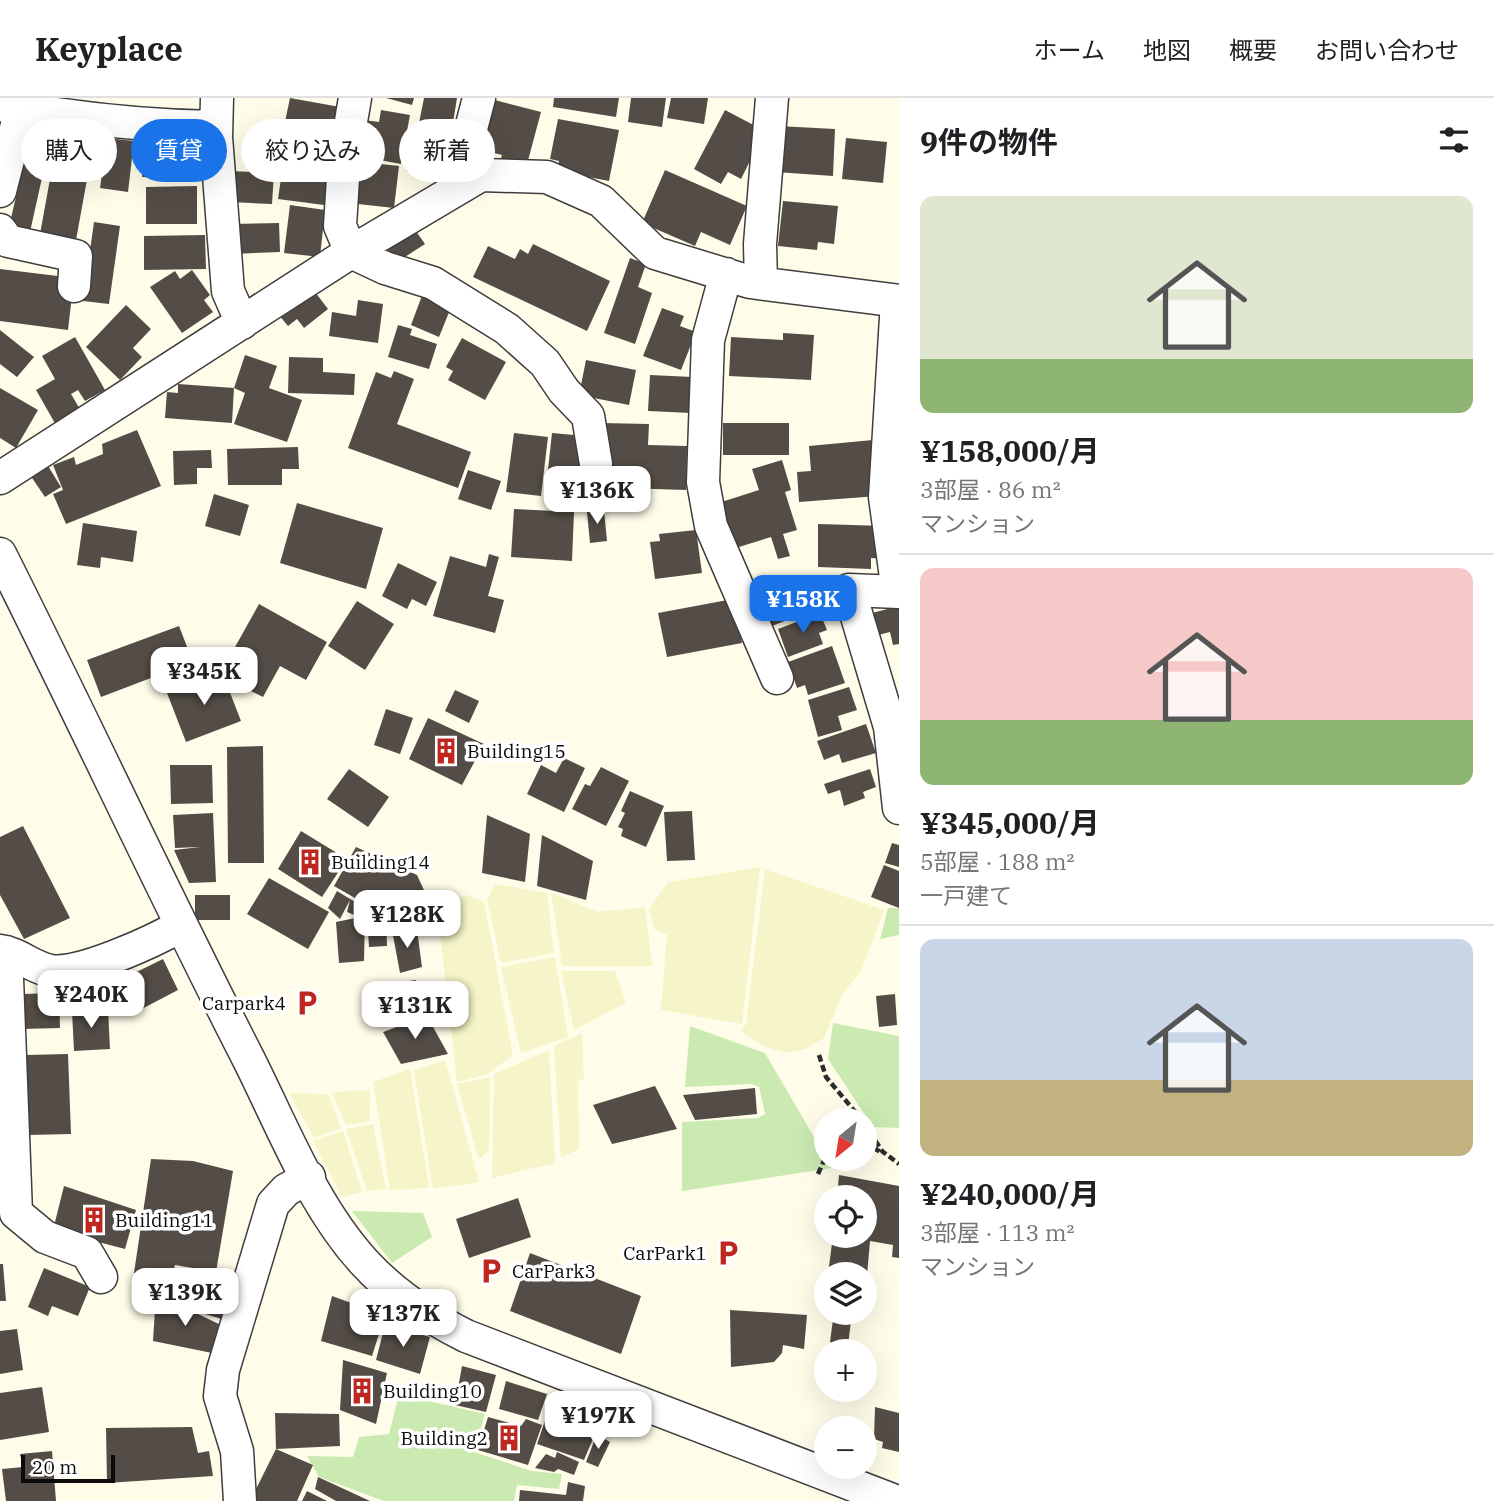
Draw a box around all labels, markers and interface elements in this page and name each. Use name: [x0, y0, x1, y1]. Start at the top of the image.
text: Keyplace: [35, 27, 183, 70]
text: ホーム: [1034, 34, 1105, 66]
text: 地図: [1143, 34, 1191, 66]
text: 概要: [1229, 34, 1277, 66]
text: お問い合わせ: [1315, 34, 1459, 66]
chip: 購入: [21, 119, 117, 182]
chip: 賃貸: [131, 119, 227, 182]
chip: 絞り込み: [241, 119, 385, 182]
chip: 新着: [399, 119, 495, 182]
icon: filters: [1435, 121, 1473, 159]
text: 9件の物件: [920, 122, 1058, 161]
icon: home: [1134, 242, 1260, 368]
text: ¥158,000/月: [920, 431, 1100, 470]
pin: ¥136K: [548, 466, 646, 526]
text: ¥136K: [560, 474, 634, 504]
text: 3部屋 · 86 m²: [920, 474, 1061, 504]
text: マンション: [920, 508, 1035, 538]
pin: ¥158K: [754, 575, 852, 635]
text: ¥158K: [766, 583, 840, 613]
icon: home: [1134, 614, 1260, 740]
pin: ¥345K: [155, 648, 253, 707]
text: ¥345K: [167, 655, 241, 685]
building icon: Building15: [431, 736, 461, 766]
place label: Building15: [467, 739, 566, 763]
text: ¥345,000/月: [920, 803, 1100, 842]
text: 5部屋 · 188 m²: [920, 846, 1075, 876]
building icon: Building14: [295, 847, 325, 877]
place label: Building14: [331, 850, 430, 874]
text: 一戸建て: [920, 880, 1012, 910]
pin: ¥128K: [358, 890, 456, 950]
text: ¥128K: [370, 898, 444, 928]
pin: ¥240K: [42, 970, 140, 1030]
text: ¥240K: [54, 978, 128, 1008]
pin: ¥131K: [366, 982, 464, 1041]
icon: home: [1134, 985, 1260, 1111]
parking icon: Carpark4: [292, 988, 322, 1018]
text: ¥131K: [378, 989, 452, 1019]
place label: Carpark4: [202, 991, 286, 1015]
north arrow: [814, 1108, 877, 1171]
map controls: [814, 1108, 877, 1479]
text: ¥240,000/月: [920, 1174, 1100, 1213]
button: locate: [814, 1185, 877, 1248]
building icon: Building11: [79, 1205, 109, 1235]
place label: Building11: [115, 1208, 214, 1232]
text: 3部屋 · 113 m²: [920, 1217, 1075, 1247]
parking icon: CarPark1: [713, 1238, 743, 1268]
place label: CarPark1: [623, 1241, 707, 1265]
text: マンション: [920, 1251, 1035, 1281]
parking icon: CarPark3: [476, 1256, 506, 1286]
place label: CarPark3: [512, 1259, 596, 1283]
button: layers: [814, 1262, 877, 1325]
pin: ¥139K: [136, 1268, 234, 1328]
text: ¥139K: [148, 1276, 222, 1306]
pin: ¥137K: [354, 1290, 452, 1349]
text: ¥137K: [366, 1297, 440, 1327]
button: +: [814, 1339, 877, 1402]
building icon: Building10: [347, 1376, 377, 1406]
place label: Building10: [383, 1379, 482, 1403]
pin: ¥197K: [549, 1392, 647, 1451]
text: ¥197K: [561, 1399, 635, 1429]
button: −: [814, 1416, 877, 1479]
building icon: Building2: [494, 1423, 524, 1453]
place label: Building2: [401, 1426, 488, 1450]
scale bar: [21, 1452, 116, 1484]
text: 20 m: [32, 1455, 77, 1479]

